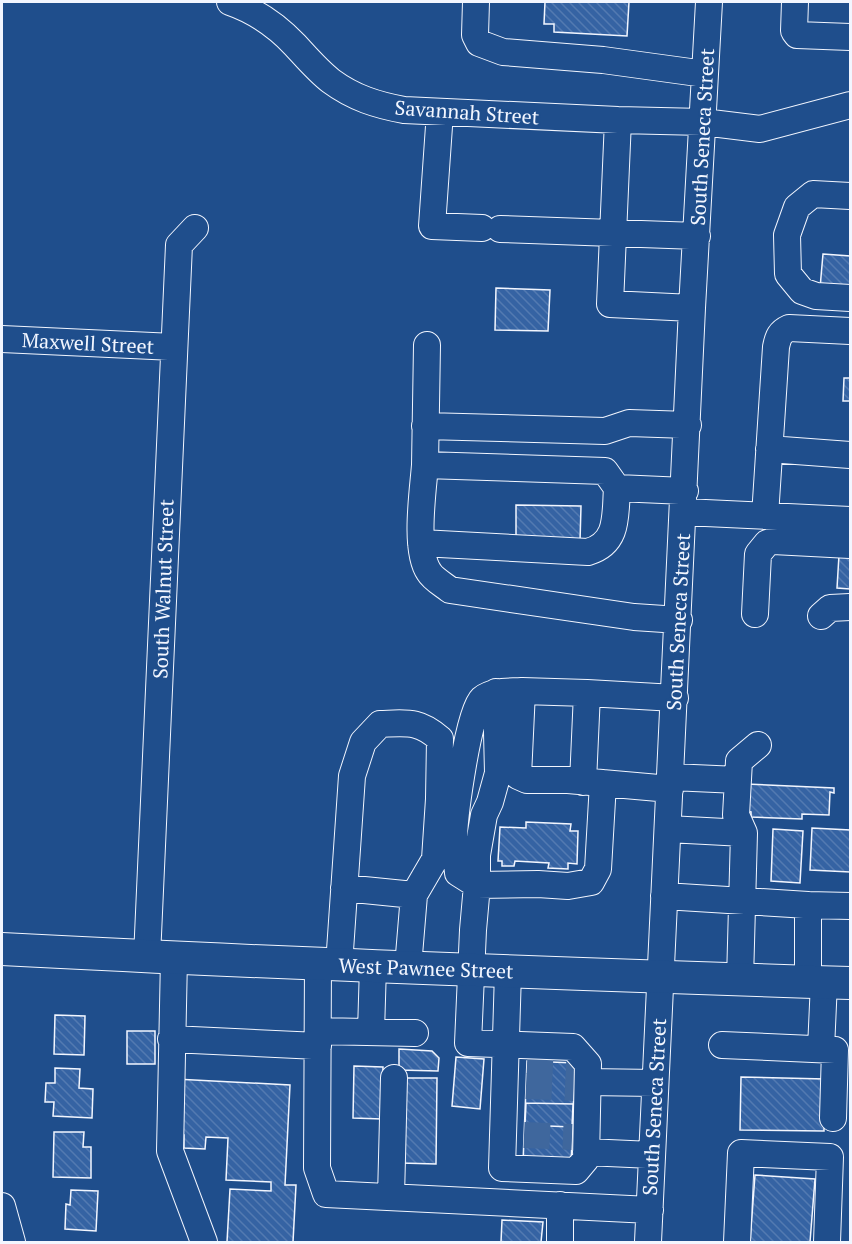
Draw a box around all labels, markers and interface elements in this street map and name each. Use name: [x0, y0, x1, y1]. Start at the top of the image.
street label: South Seneca Street: [684, 47, 720, 226]
street label: Savannah Street: [394, 93, 541, 131]
street label: Maxwell Street: [21, 326, 155, 360]
street label: South Walnut Street: [146, 498, 180, 679]
street label: South Seneca Street: [660, 532, 696, 711]
street label: West Pawnee Street: [338, 951, 515, 985]
street label: South Seneca Street: [636, 1017, 672, 1196]

